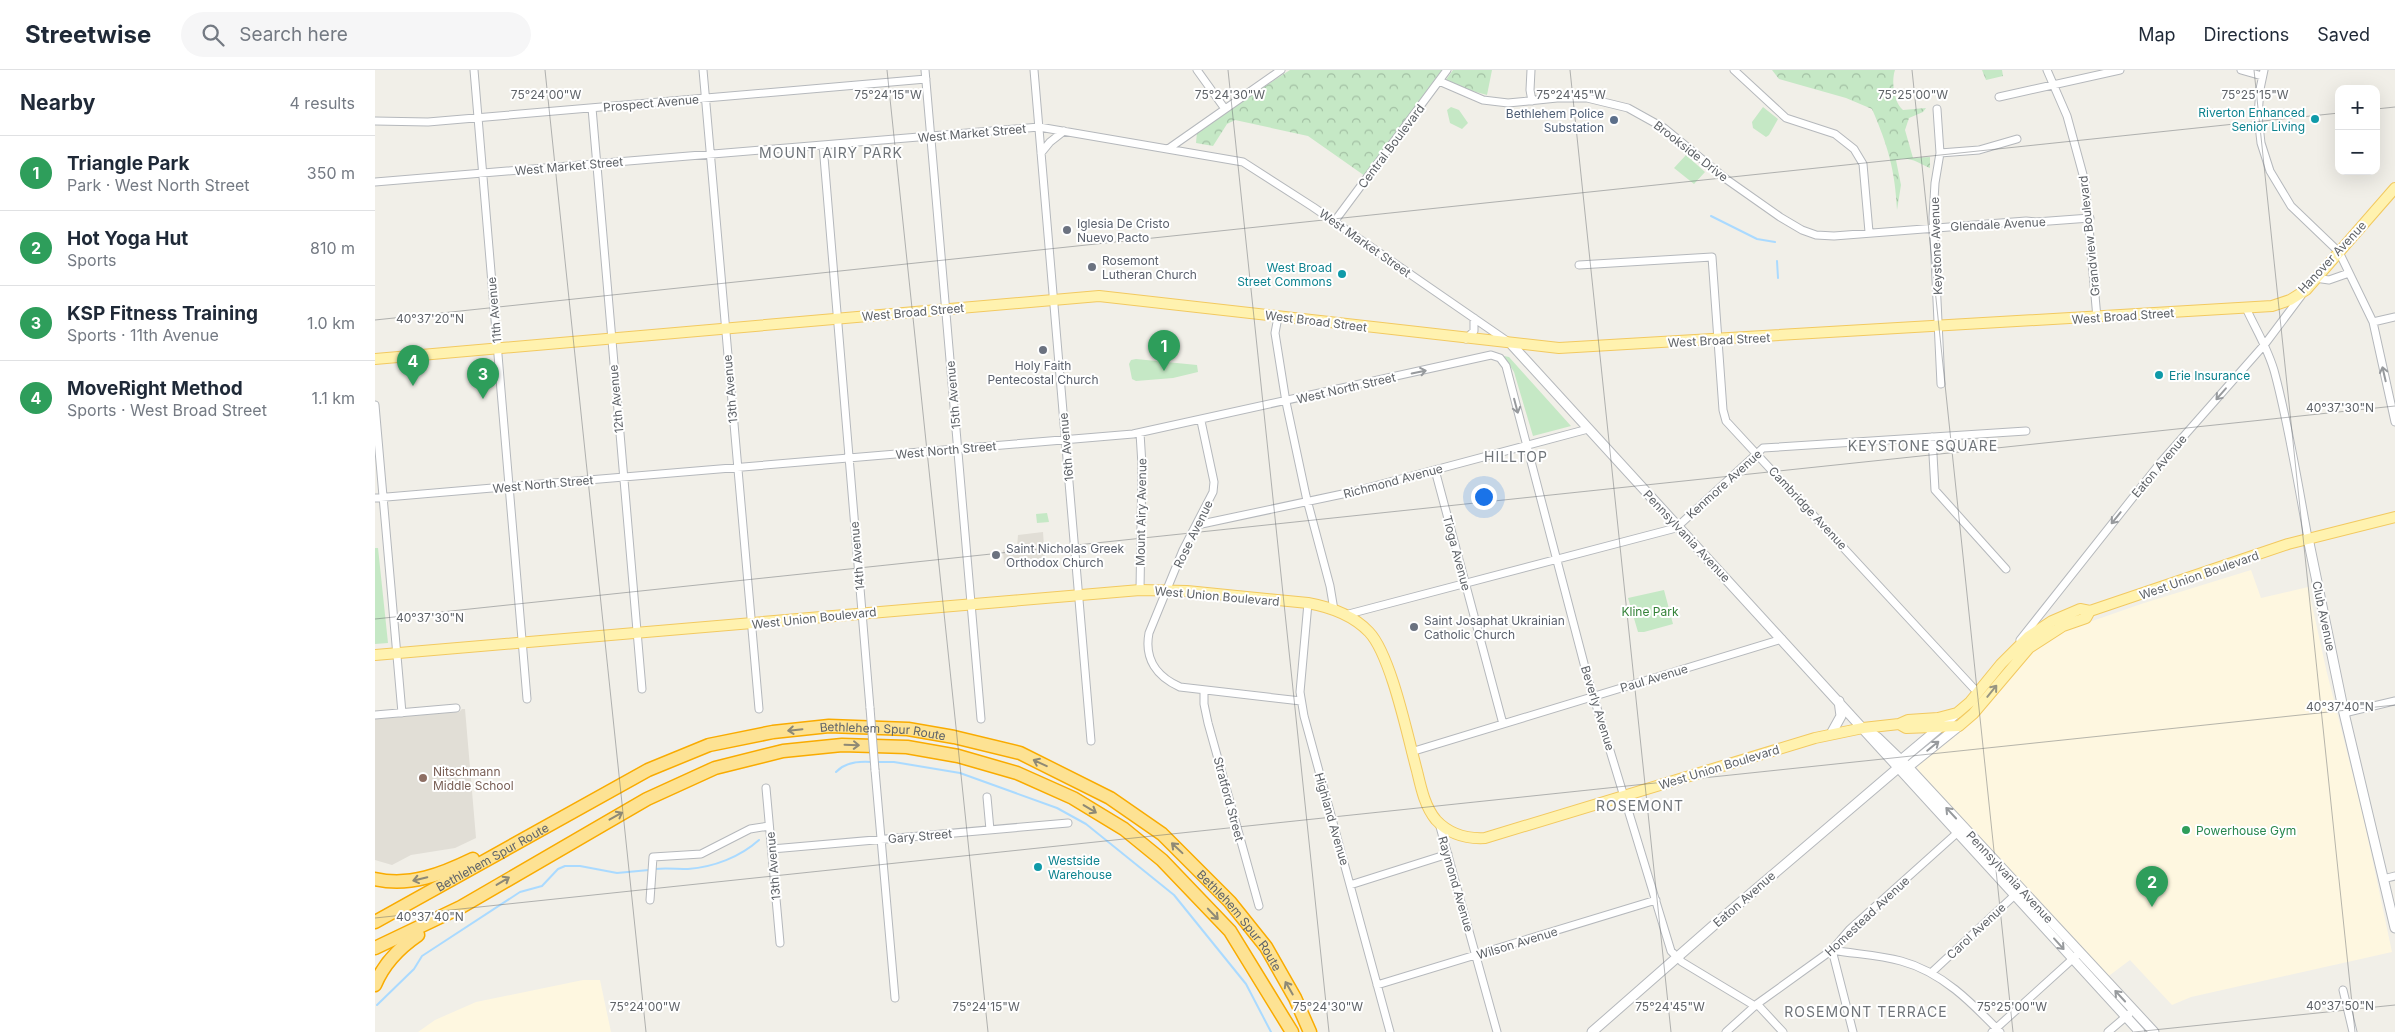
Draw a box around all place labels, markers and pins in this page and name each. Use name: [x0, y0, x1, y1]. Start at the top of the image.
place label: Riverton Enhanced Senior Living: [2198, 105, 2305, 134]
place label: Bethlehem Police Substation: [1506, 106, 1604, 135]
marker: Riverton Enhanced Senior Living: [2309, 113, 2321, 125]
marker: Bethlehem Police Substation: [1608, 114, 1620, 126]
place label: Iglesia De Cristo Nuevo Pacto: [1077, 216, 1170, 245]
marker: Iglesia De Cristo Nuevo Pacto: [1061, 224, 1073, 236]
place label: Rosemont Lutheran Church: [1102, 253, 1197, 282]
place label: West Broad Street Commons: [1237, 260, 1332, 289]
marker: Rosemont Lutheran Church: [1086, 261, 1098, 273]
marker: West Broad Street Commons: [1336, 268, 1348, 280]
pin: 1: [1148, 330, 1180, 371]
marker: Holy Faith Pentecostal Church: [1037, 344, 1049, 356]
pin: 4: [397, 345, 429, 386]
pin: 3: [467, 358, 499, 399]
place label: Holy Faith Pentecostal Church: [987, 358, 1099, 387]
place label: Erie Insurance: [2169, 368, 2250, 383]
marker: Erie Insurance: [2153, 369, 2165, 381]
place label: Saint Nicholas Greek Orthodox Church: [1006, 541, 1124, 570]
marker: Saint Nicholas Greek Orthodox Church: [990, 549, 1002, 561]
place label: Saint Josaphat Ukrainian Catholic Church: [1424, 613, 1565, 642]
marker: Saint Josaphat Ukrainian Catholic Church: [1408, 621, 1420, 633]
place label: Nitschmann Middle School: [433, 764, 514, 793]
marker: Nitschmann Middle School: [417, 772, 429, 784]
place label: Powerhouse Gym: [2196, 823, 2296, 838]
marker: Powerhouse Gym: [2180, 824, 2192, 836]
place label: Westside Warehouse: [1048, 853, 1112, 882]
marker: Westside Warehouse: [1032, 861, 1044, 873]
pin: 2: [2136, 866, 2168, 907]

